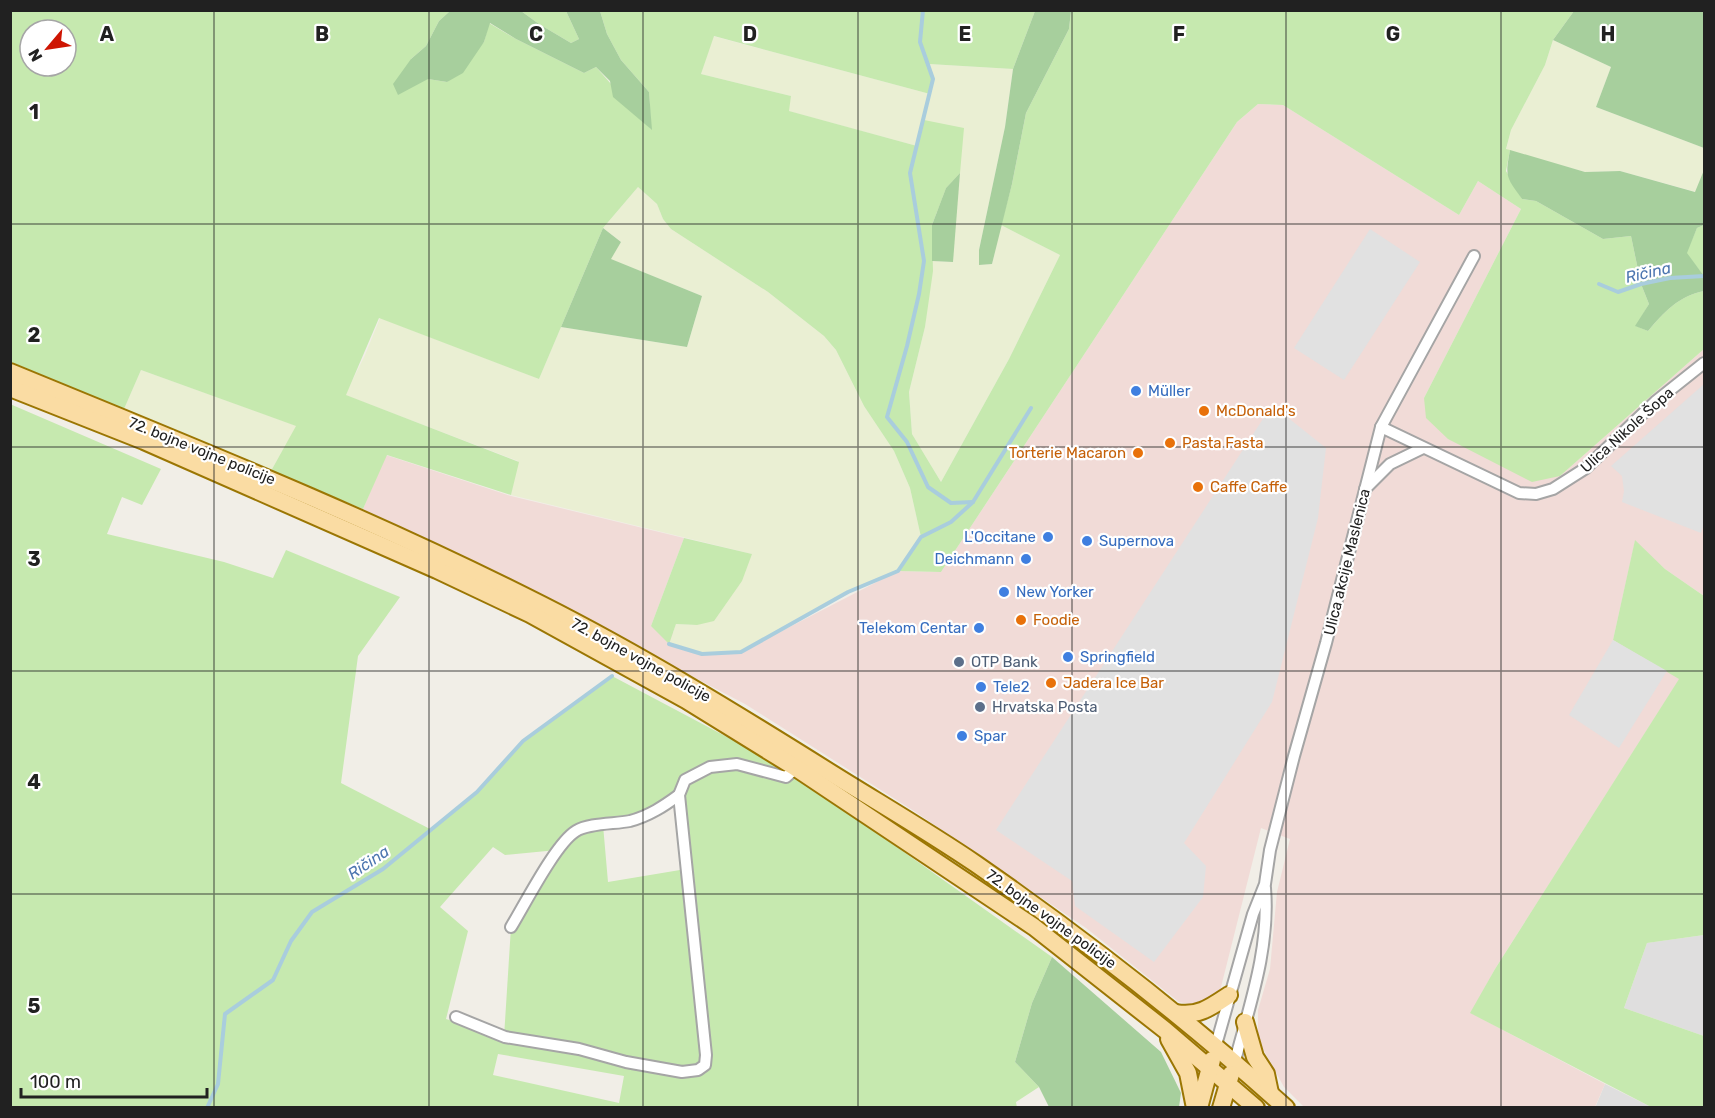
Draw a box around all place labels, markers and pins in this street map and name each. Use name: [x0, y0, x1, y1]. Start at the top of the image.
place label: Müller: [1148, 382, 1191, 400]
marker: Müller: [1129, 384, 1143, 398]
place label: McDonald's: [1216, 402, 1296, 420]
marker: McDonald's: [1197, 404, 1211, 418]
place label: Pasta Fasta: [1182, 434, 1264, 452]
marker: Pasta Fasta: [1163, 436, 1177, 450]
place label: Torterie Macaron: [1009, 444, 1126, 462]
marker: Torterie Macaron: [1131, 446, 1145, 460]
place label: Caffe Caffe: [1210, 478, 1287, 496]
marker: Caffe Caffe: [1191, 480, 1205, 494]
place label: L'Occitane: [964, 528, 1036, 546]
marker: L'Occitane: [1041, 530, 1055, 544]
place label: Supernova: [1099, 532, 1174, 550]
marker: Supernova: [1080, 534, 1094, 548]
place label: Deichmann: [934, 550, 1014, 568]
marker: Deichmann: [1019, 552, 1033, 566]
place label: New Yorker: [1016, 583, 1094, 601]
marker: New Yorker: [997, 585, 1011, 599]
place label: Foodie: [1033, 611, 1080, 629]
marker: Foodie: [1014, 613, 1028, 627]
place label: Telekom Centar: [859, 619, 967, 637]
marker: Telekom Centar: [972, 621, 986, 635]
place label: Springfield: [1080, 648, 1155, 666]
marker: Springfield: [1061, 650, 1075, 664]
place label: OTP Bank: [971, 653, 1038, 671]
marker: OTP Bank: [952, 655, 966, 669]
place label: Jadera Ice Bar: [1063, 674, 1164, 692]
marker: Jadera Ice Bar: [1044, 676, 1058, 690]
place label: Tele2: [993, 678, 1030, 696]
marker: Tele2: [974, 680, 988, 694]
place label: Hrvatska Posta: [992, 698, 1098, 716]
marker: Hrvatska Posta: [973, 700, 987, 714]
place label: Spar: [974, 727, 1007, 745]
marker: Spar: [955, 729, 969, 743]

